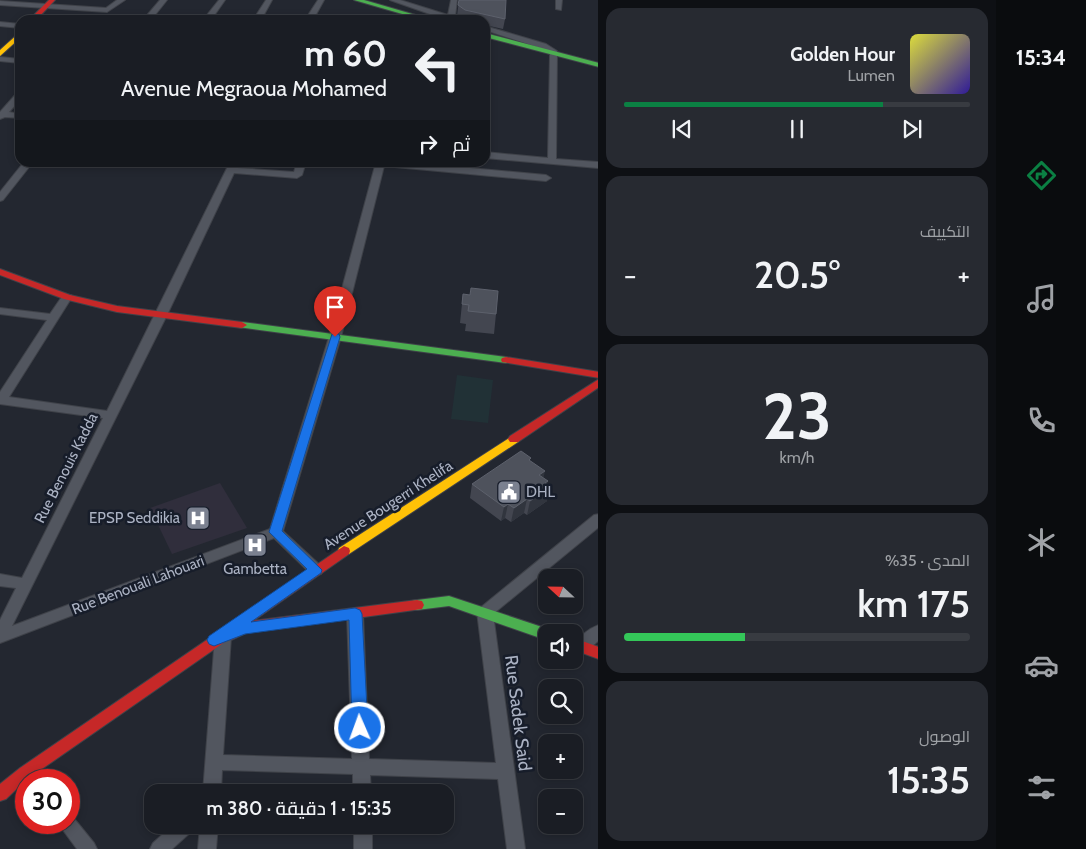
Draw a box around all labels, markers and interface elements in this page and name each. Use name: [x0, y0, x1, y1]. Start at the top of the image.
text: 60 m: [304, 32, 387, 75]
icon: left: [405, 35, 470, 100]
text: Golden Hour: [790, 43, 895, 66]
text: 15:34: [1016, 44, 1066, 71]
text: Lumen: [848, 66, 895, 85]
text: Avenue Megraoua Mohamed: [121, 75, 387, 102]
icon: previous: [668, 115, 696, 143]
icon: pause: [783, 115, 811, 143]
icon: next: [898, 115, 926, 143]
icon: right: [414, 130, 442, 158]
text: ثم: [452, 133, 470, 156]
icon: directions: [1024, 158, 1059, 193]
text: التكييف: [920, 222, 970, 241]
text: 20.5°: [754, 251, 840, 298]
text: −: [624, 258, 636, 292]
text: +: [958, 258, 970, 292]
icon: music: [1024, 281, 1059, 316]
pin: [314, 286, 356, 337]
icon: arrive: [321, 293, 349, 321]
text: 23: [762, 376, 832, 455]
icon: phone: [1024, 403, 1059, 438]
street label: Rue Benouis Kadda: [30, 409, 102, 526]
text: km/h: [779, 448, 815, 467]
street label: Avenue Bougerri Khelifa: [320, 456, 457, 553]
public building icon: DHL: [496, 479, 522, 505]
place label: DHL: [526, 483, 555, 501]
hospital icon: EPSP Seddikia: [185, 505, 211, 531]
place label: EPSP Seddikia: [89, 509, 181, 527]
icon: climate: [1024, 525, 1059, 560]
hospital icon: Gambetta: [242, 532, 268, 558]
street label: Rue Benouali Lahouari: [69, 551, 207, 619]
text: المدى · 35%: [885, 551, 970, 570]
place label: Gambetta: [223, 560, 288, 578]
north arrow: [538, 569, 582, 614]
map controls: [538, 569, 583, 834]
text: 175 km: [857, 580, 970, 627]
button: sound: [538, 624, 583, 669]
icon: car: [1024, 648, 1059, 683]
street label: Rue Sadek Said: [500, 654, 536, 772]
button: search: [538, 679, 583, 724]
position arrow: [333, 701, 385, 753]
text: الوصول: [919, 727, 970, 746]
button: +: [538, 734, 583, 779]
text: 15:35: [887, 756, 970, 803]
speed limit sign: 30: [15, 769, 80, 834]
icon: filters: [1024, 770, 1059, 805]
button: −: [538, 789, 583, 834]
text: 15:35 · 1 دقيقة · 380 m: [206, 797, 392, 820]

